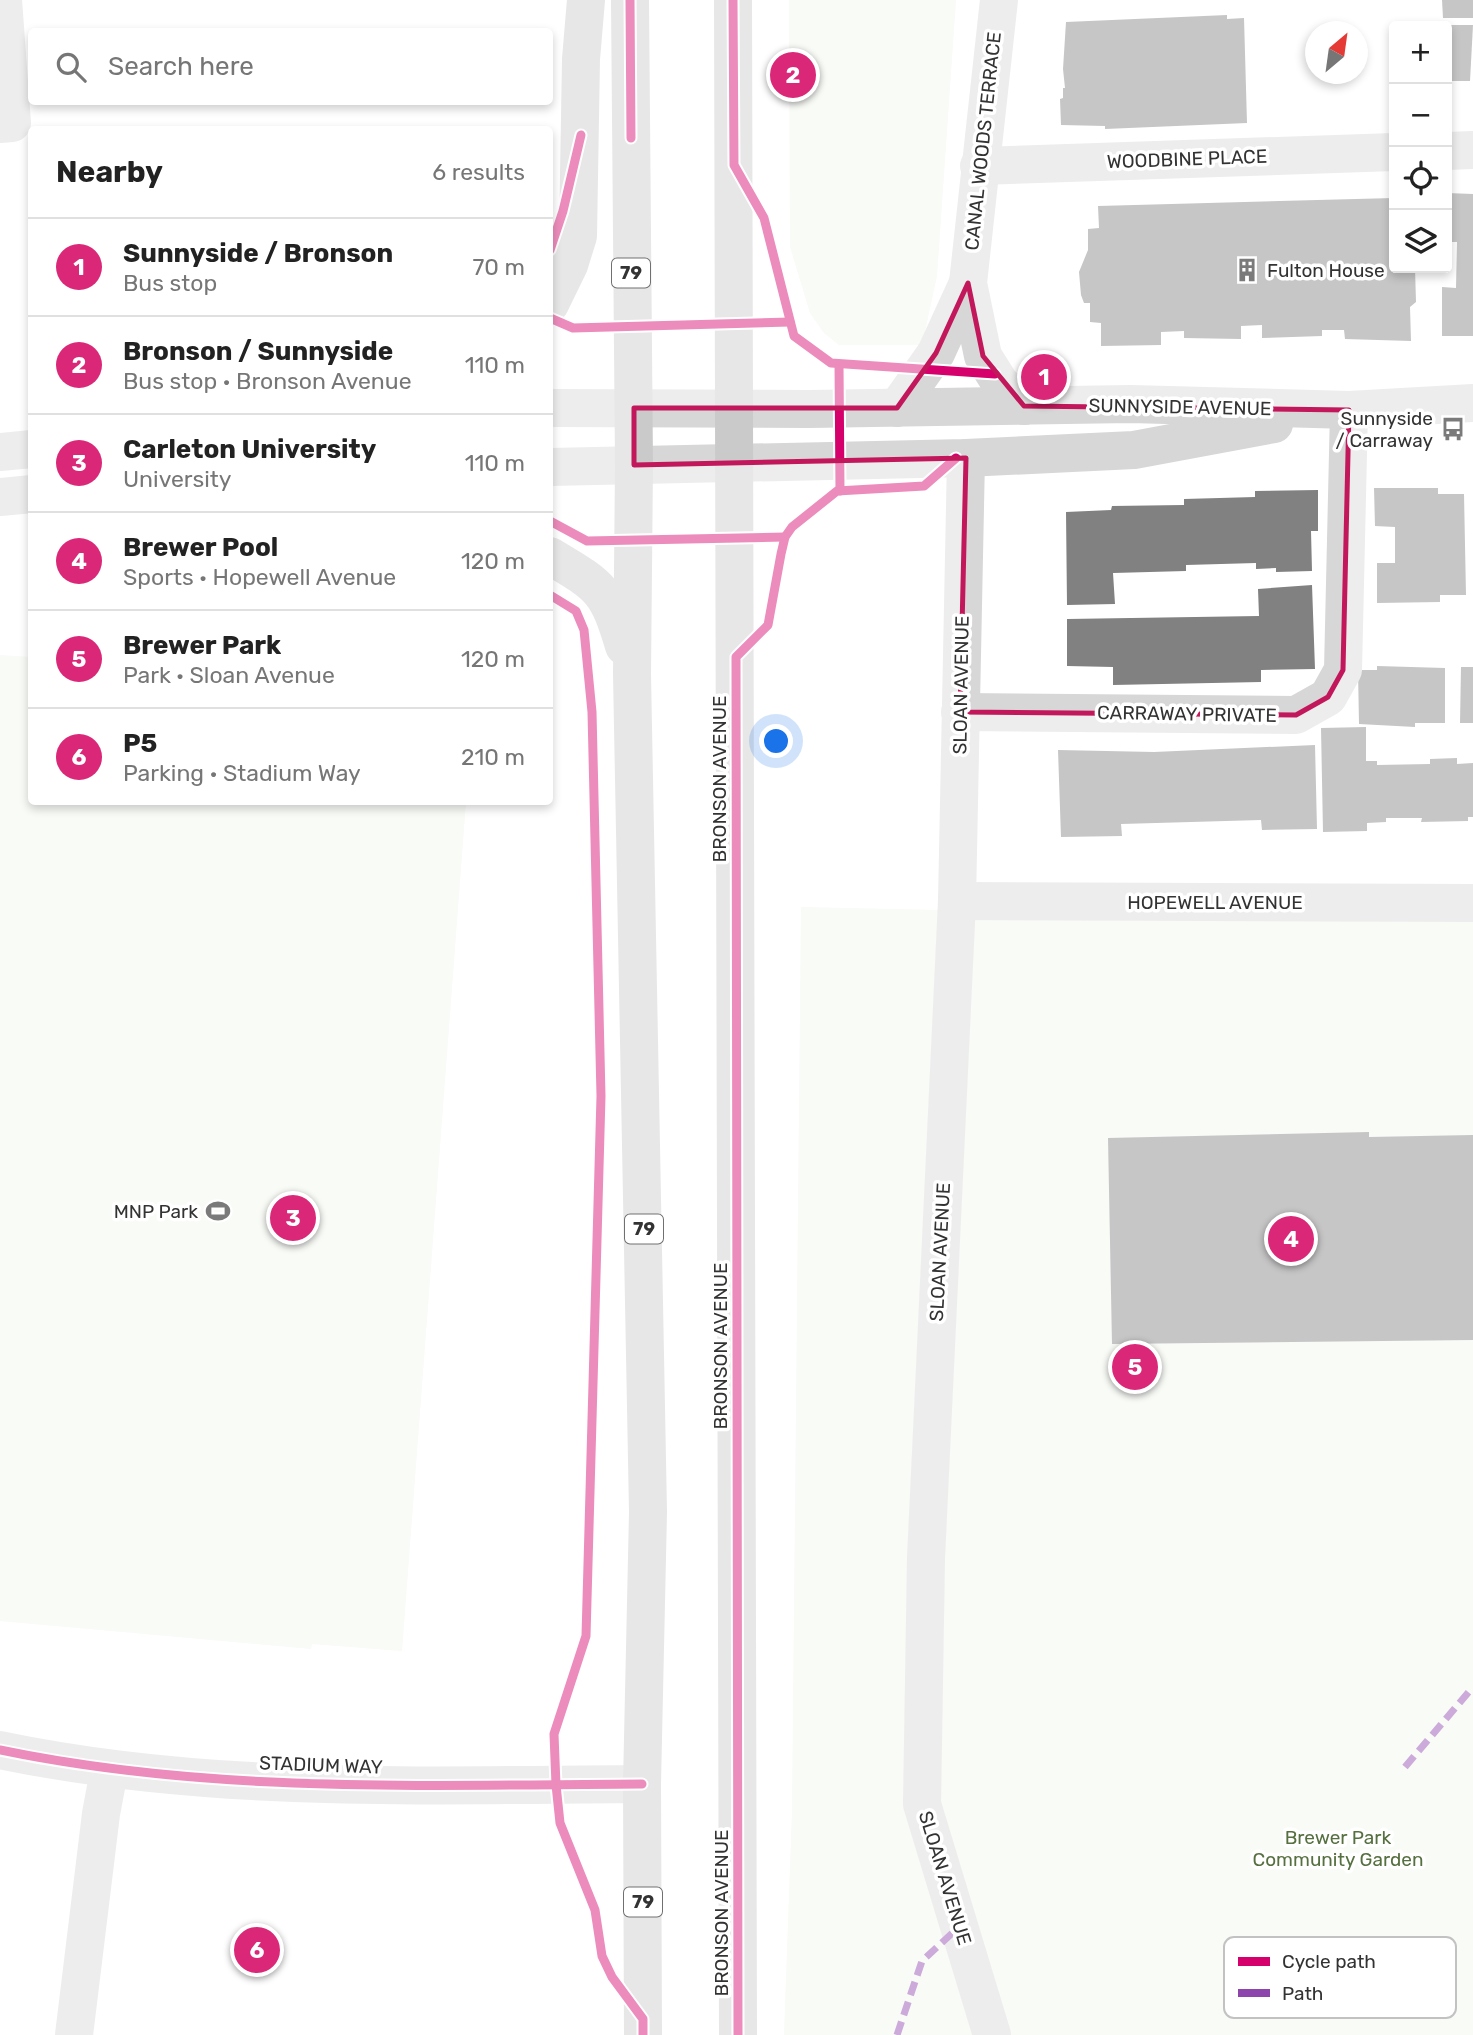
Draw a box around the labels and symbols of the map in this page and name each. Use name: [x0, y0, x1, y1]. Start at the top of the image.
north arrow: [1305, 21, 1368, 84]
street label: CANAL WOODS TERRACE: [960, 31, 1006, 251]
pin: 2: [770, 49, 816, 101]
street label: WOODBINE PLACE: [1106, 145, 1268, 173]
building icon: Fulton House: [1233, 256, 1261, 284]
road number: 79: [612, 258, 650, 288]
place label: Fulton House: [1267, 259, 1385, 282]
pin: 1: [1021, 351, 1067, 403]
street label: SUNNYSIDE AVENUE: [1088, 394, 1272, 420]
place label: Sunnyside / Carraway: [1336, 407, 1433, 452]
bus stop icon: Sunnyside / Carraway: [1439, 415, 1467, 443]
street label: SLOAN AVENUE: [948, 615, 974, 755]
street label: BRONSON AVENUE: [708, 695, 731, 863]
street label: CARRAWAY PRIVATE: [1097, 701, 1277, 727]
your location: [759, 724, 793, 758]
street label: HOPEWELL AVENUE: [1127, 891, 1303, 914]
street label: SLOAN AVENUE: [925, 1182, 955, 1322]
pin: 3: [270, 1192, 316, 1244]
sports icon: MNP Park: [204, 1197, 232, 1225]
place label: MNP Park: [114, 1200, 198, 1223]
pin: 4: [1268, 1213, 1314, 1265]
road number: 79: [625, 1214, 663, 1244]
street label: BRONSON AVENUE: [709, 1262, 732, 1430]
pin: 5: [1112, 1341, 1158, 1393]
street label: STADIUM WAY: [259, 1751, 383, 1779]
street label: SLOAN AVENUE: [914, 1808, 976, 1948]
park label: Brewer Park Community Garden: [1253, 1826, 1423, 1871]
street label: BRONSON AVENUE: [710, 1829, 733, 1997]
road number: 79: [624, 1888, 662, 1916]
pin: 6: [234, 1924, 280, 1976]
legend: [1224, 1937, 1456, 2018]
text: Cycle path: [1282, 1950, 1376, 1973]
text: Path: [1282, 1982, 1323, 2005]

